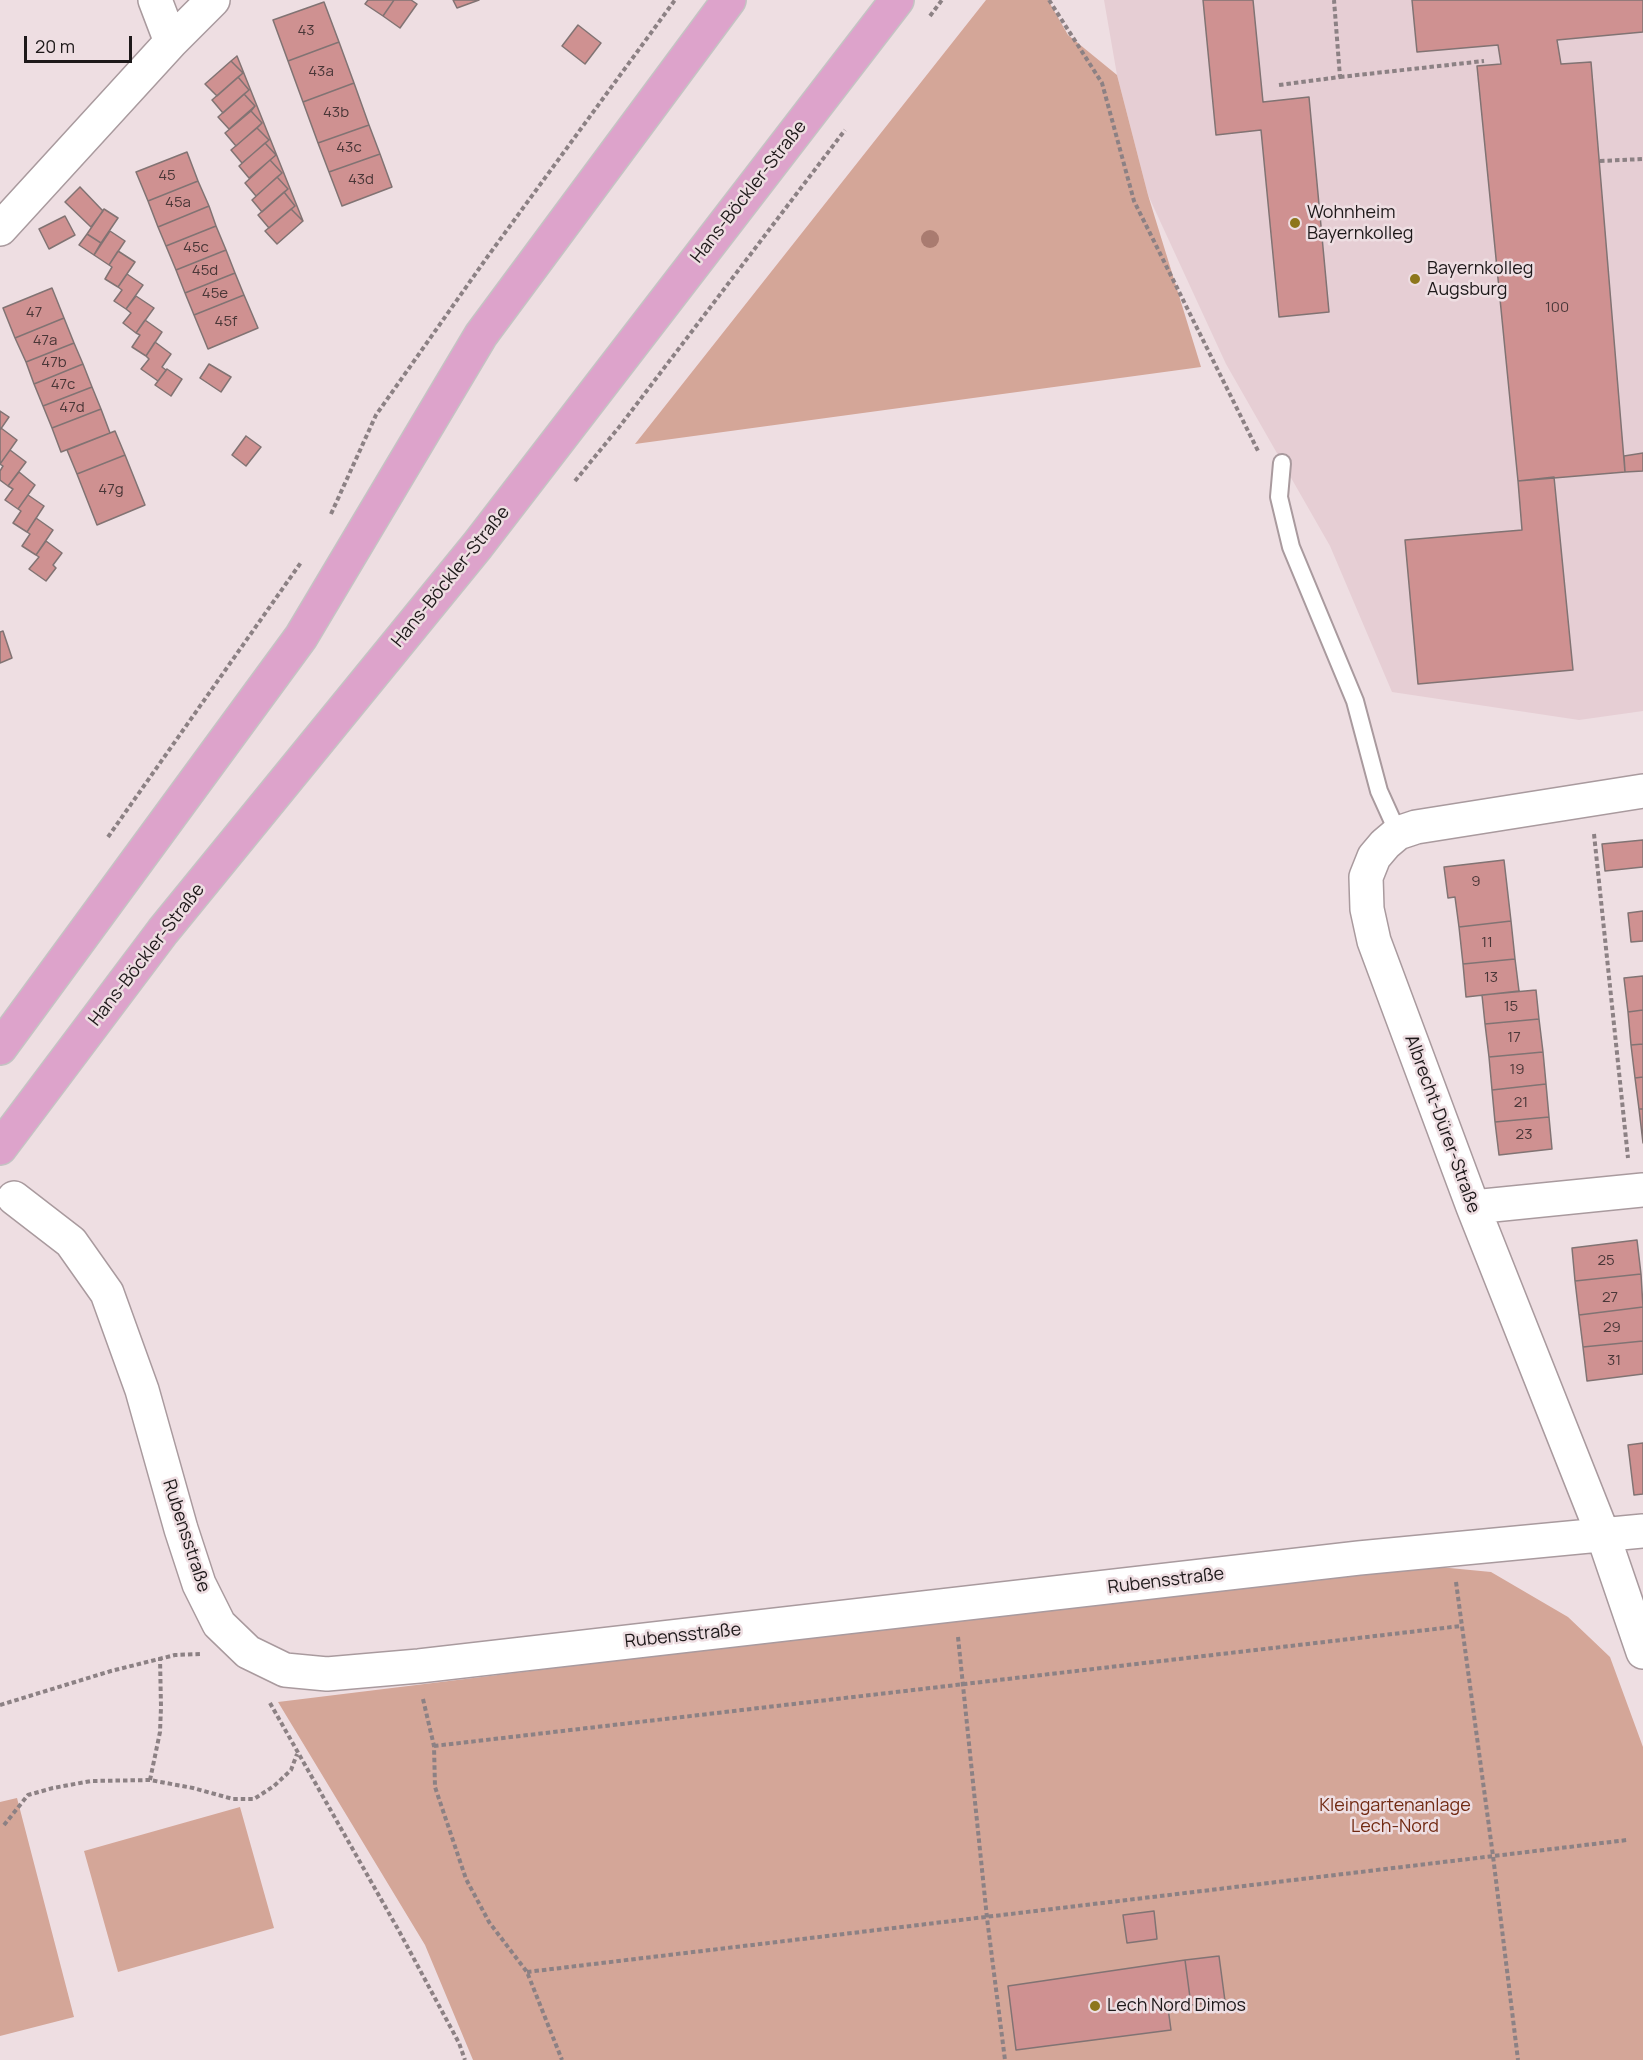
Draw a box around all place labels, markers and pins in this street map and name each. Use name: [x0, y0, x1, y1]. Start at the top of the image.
place label: Wohnheim Bayernkolleg: [1307, 202, 1413, 244]
marker: Wohnheim Bayernkolleg: [1288, 216, 1302, 230]
place label: Bayernkolleg Augsburg: [1427, 258, 1533, 300]
marker: Bayernkolleg Augsburg: [1408, 272, 1422, 286]
place label: Lech Nord Dimos: [1107, 1995, 1246, 2017]
marker: Lech Nord Dimos: [1088, 1999, 1102, 2013]

